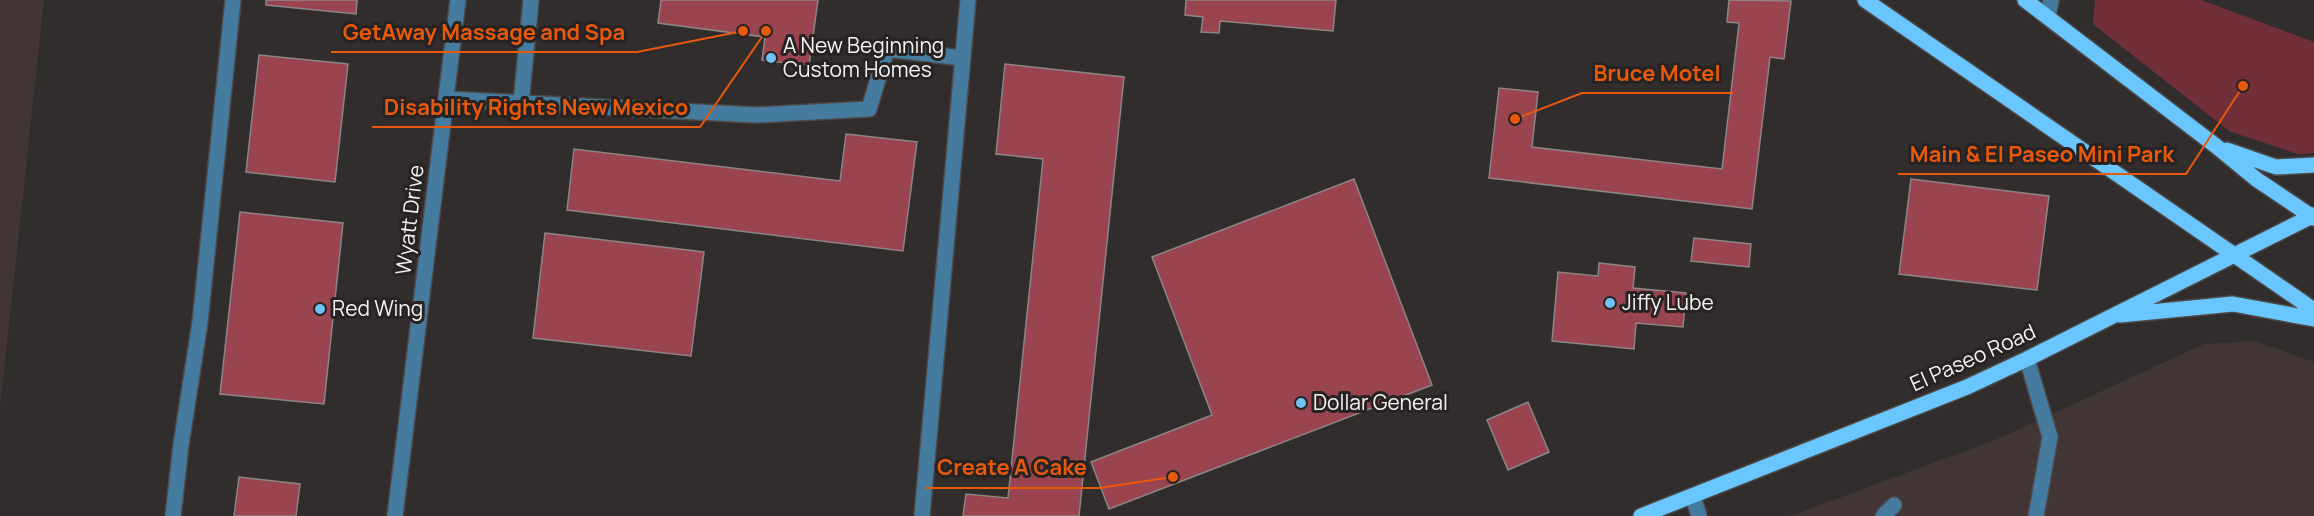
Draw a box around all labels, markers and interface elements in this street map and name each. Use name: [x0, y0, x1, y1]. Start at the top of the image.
callout: GetAway Massage and Spa: [331, 12, 637, 52]
text: GetAway Massage and Spa: [343, 17, 625, 47]
place label: A New Beginning Custom Homes: [783, 31, 944, 83]
marker: A New Beginning Custom Homes: [764, 51, 778, 65]
callout: Bruce Motel: [1582, 53, 1733, 93]
text: Bruce Motel: [1593, 58, 1721, 88]
callout: Disability Rights New Mexico: [372, 87, 700, 127]
text: Disability Rights New Mexico: [384, 92, 688, 122]
callout: Main & El Paseo Mini Park: [1898, 134, 2186, 174]
text: Main & El Paseo Mini Park: [1910, 139, 2175, 169]
street label: Wyatt Drive: [388, 163, 430, 277]
place label: Jiffy Lube: [1622, 288, 1714, 316]
place label: Red Wing: [332, 294, 423, 322]
marker: Jiffy Lube: [1603, 296, 1617, 310]
marker: Red Wing: [313, 302, 327, 316]
street label: El Paseo Road: [1905, 317, 2040, 397]
place label: Dollar General: [1313, 388, 1448, 416]
marker: Dollar General: [1294, 396, 1308, 410]
callout: Create A Cake: [925, 448, 1099, 488]
text: Create A Cake: [937, 452, 1087, 482]

